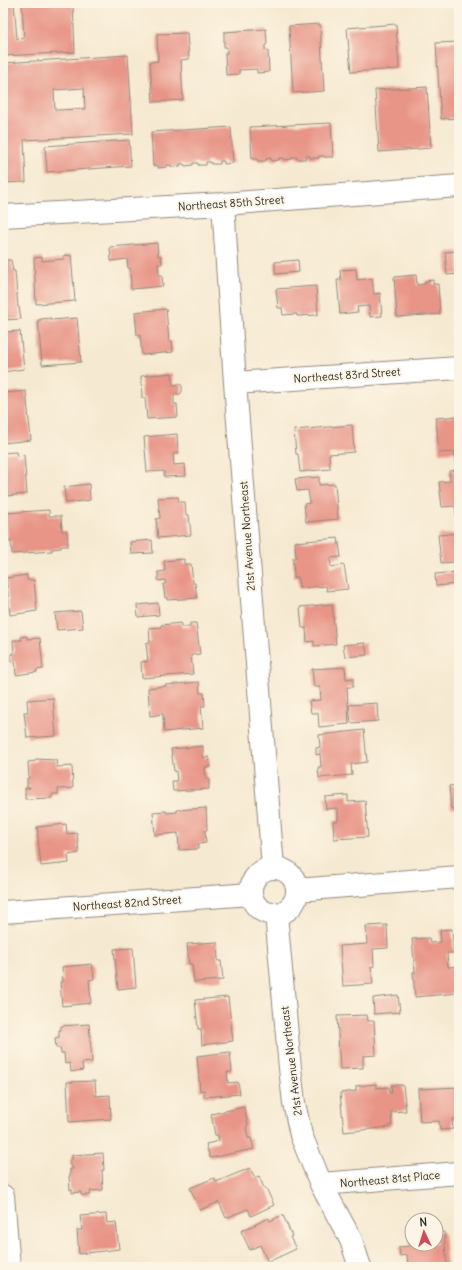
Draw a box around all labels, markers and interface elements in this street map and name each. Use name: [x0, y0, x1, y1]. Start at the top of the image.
street label: Northeast 85th Street: [177, 192, 285, 214]
street label: Northeast 83rd Street: [293, 364, 401, 386]
street label: 21st Avenue Northeast: [236, 480, 258, 592]
street label: Northeast 82nd Street: [72, 892, 182, 914]
street label: 21st Avenue Northeast: [277, 1005, 305, 1117]
street label: Northeast 81st Place: [339, 1168, 441, 1190]
north arrow: [404, 1212, 444, 1252]
text: N: [419, 1215, 428, 1229]

